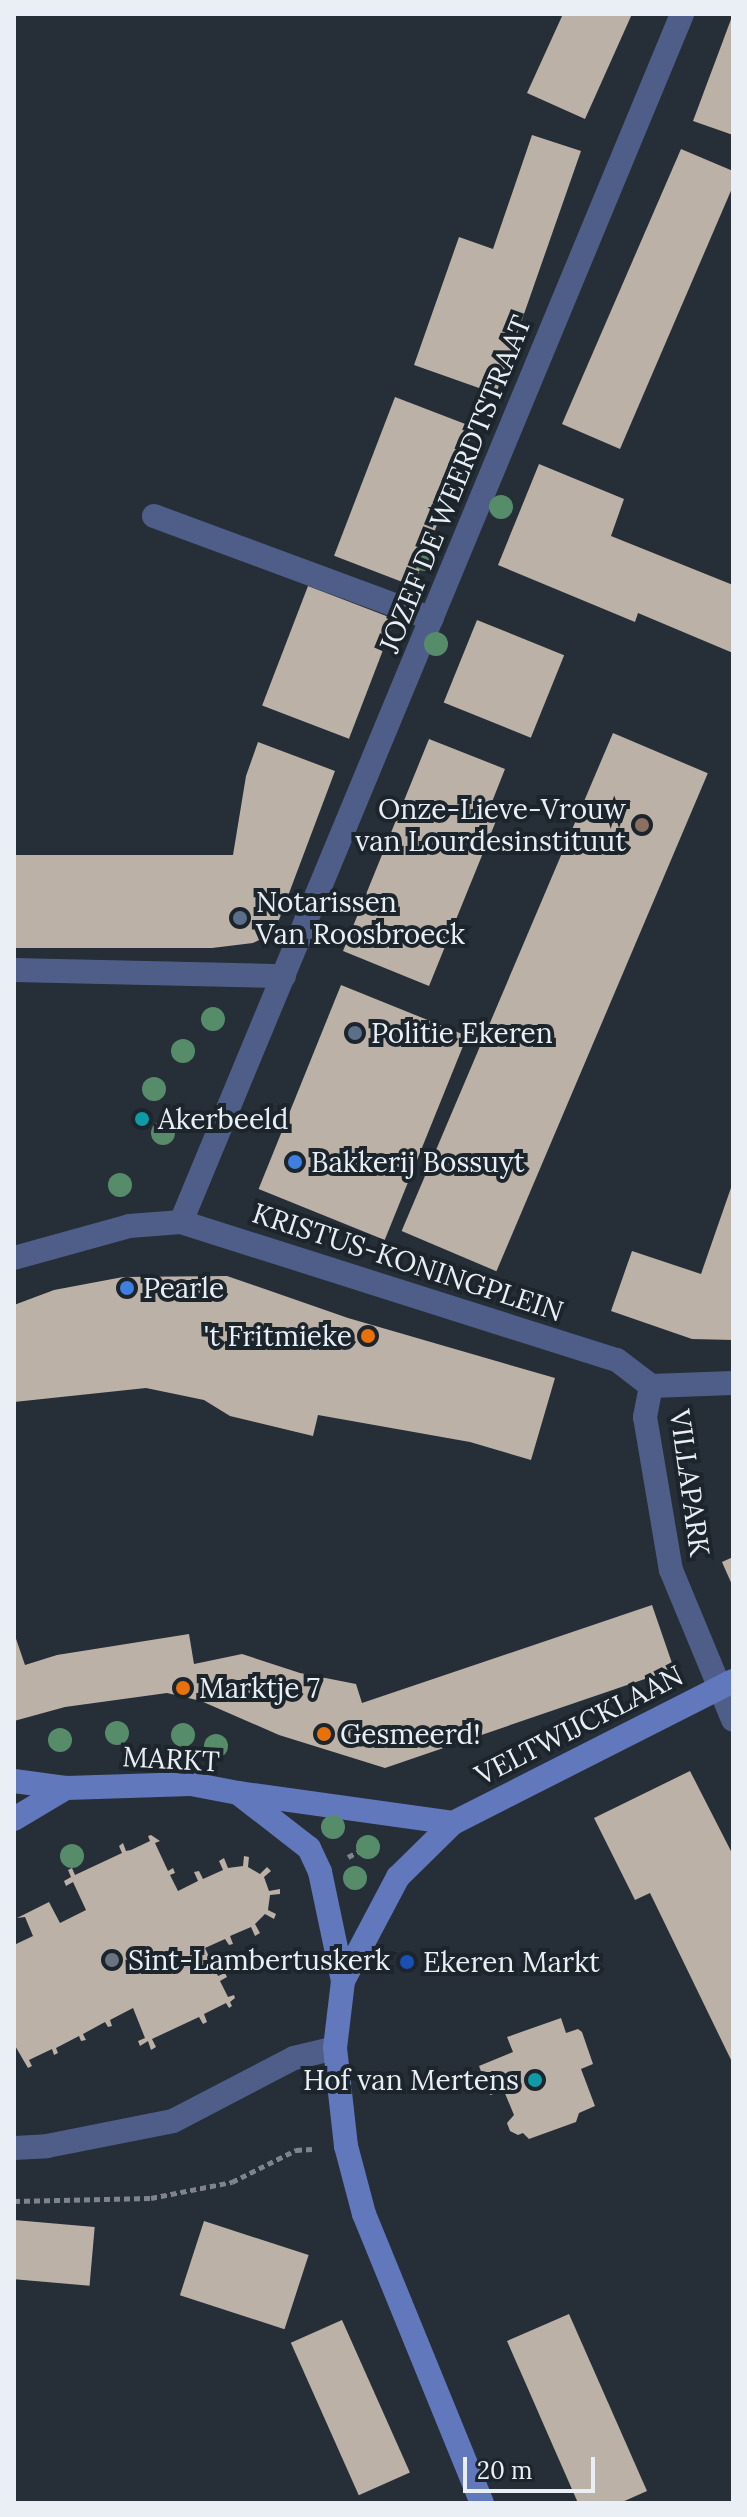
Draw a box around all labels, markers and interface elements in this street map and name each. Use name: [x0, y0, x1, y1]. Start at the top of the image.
street label: JOZEF DE WEERDTSTRAAT: [372, 311, 538, 657]
place label: Onze-Lieve-Vrouw van Lourdesinstituut: [355, 792, 626, 858]
marker: Onze-Lieve-Vrouw van Lourdesinstituut: [633, 816, 651, 834]
place label: Notarissen Van Roosbroeck: [256, 885, 465, 951]
marker: Notarissen Van Roosbroeck: [231, 909, 249, 927]
place label: Politie Ekeren: [371, 1016, 553, 1050]
marker: Politie Ekeren: [346, 1024, 364, 1042]
place label: Akerbeeld: [158, 1102, 288, 1136]
marker: Akerbeeld: [133, 1110, 151, 1128]
place label: Bakkerij Bossuyt: [311, 1145, 525, 1179]
marker: Bakkerij Bossuyt: [286, 1153, 304, 1171]
street label: KRISTUS-KONINGPLEIN: [248, 1196, 568, 1328]
place label: Pearle: [143, 1271, 224, 1305]
marker: Pearle: [118, 1279, 136, 1297]
place label: 't Fritmieke: [204, 1319, 352, 1353]
marker: 't Fritmieke: [359, 1327, 377, 1345]
street label: VILLAPARK: [663, 1407, 717, 1559]
street label: VELTWIJCKLAAN: [469, 1658, 689, 1792]
place label: Marktje 7: [199, 1671, 320, 1705]
marker: Marktje 7: [174, 1679, 192, 1697]
place label: Gesmeerd!: [340, 1717, 481, 1751]
marker: Gesmeerd!: [315, 1725, 333, 1743]
street label: MARKT: [122, 1740, 220, 1778]
place label: Sint-Lambertuskerk: [128, 1943, 390, 1977]
place label: Ekeren Markt: [423, 1945, 600, 1979]
marker: Sint-Lambertuskerk: [103, 1951, 121, 1969]
marker: Ekeren Markt: [398, 1953, 416, 1971]
place label: Hof van Mertens: [303, 2063, 519, 2097]
marker: Hof van Mertens: [526, 2071, 544, 2089]
scale bar: [467, 2441, 599, 2491]
text: 20 m: [477, 2455, 533, 2486]

